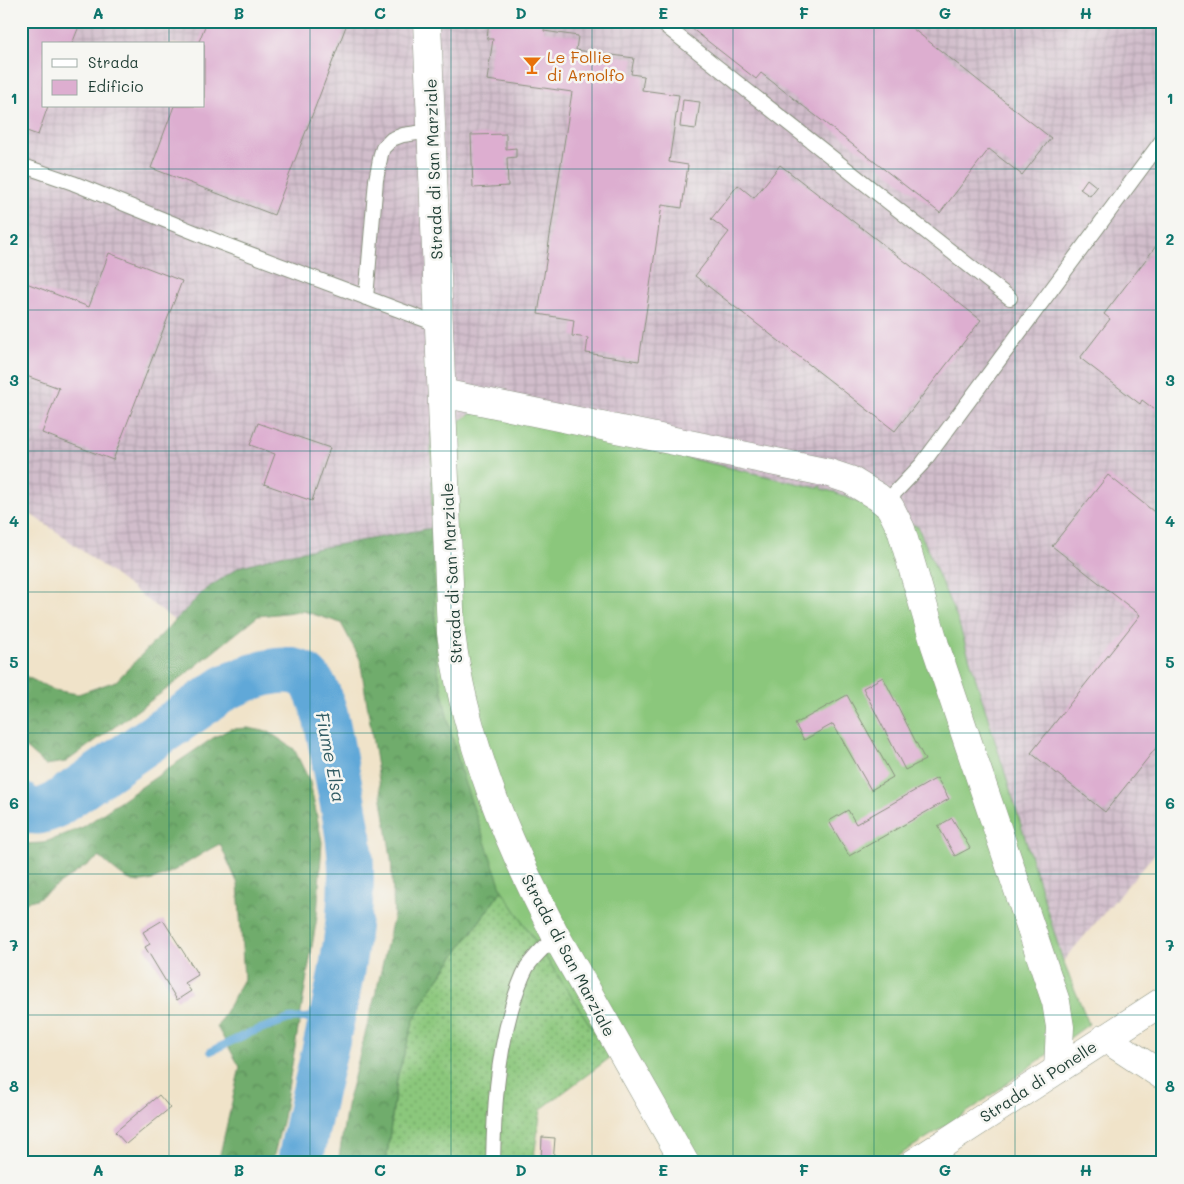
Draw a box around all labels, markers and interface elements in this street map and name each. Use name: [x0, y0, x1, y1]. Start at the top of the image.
text: A: [92, 2, 104, 23]
text: B: [234, 2, 244, 23]
text: C: [374, 2, 386, 23]
text: D: [515, 2, 527, 23]
text: E: [658, 2, 668, 23]
text: F: [799, 2, 809, 23]
text: G: [939, 2, 951, 23]
text: H: [1080, 2, 1092, 23]
legend: [42, 42, 205, 108]
place label: Le Follie di Arnolfo: [547, 46, 624, 85]
text: Strada: [88, 52, 139, 72]
bar icon: Le Follie di Arnolfo: [521, 54, 543, 76]
text: Edificio: [88, 76, 144, 96]
street label: Strada di San Marziale: [419, 78, 447, 260]
text: 1: [10, 87, 18, 108]
text: 1: [1166, 87, 1174, 108]
text: 2: [10, 228, 19, 249]
text: 2: [1166, 228, 1175, 249]
text: 3: [9, 369, 19, 390]
text: 3: [1165, 369, 1175, 390]
street label: Strada di San Marziale: [436, 482, 466, 664]
text: 4: [9, 510, 19, 531]
text: 4: [1165, 510, 1175, 531]
text: 5: [9, 651, 19, 672]
text: 5: [1165, 651, 1175, 672]
water label: Fiume Elsa: [310, 710, 352, 804]
text: 6: [9, 792, 19, 813]
text: 6: [1165, 792, 1175, 813]
street label: Strada di San Marziale: [517, 870, 621, 1040]
text: 7: [10, 934, 19, 955]
text: 7: [1166, 934, 1175, 955]
street label: Strada di Ponelle: [975, 1035, 1101, 1127]
text: 8: [9, 1075, 19, 1096]
text: 8: [1165, 1075, 1175, 1096]
text: A: [92, 1159, 104, 1180]
text: B: [234, 1159, 244, 1180]
text: C: [374, 1159, 386, 1180]
text: D: [515, 1159, 527, 1180]
text: E: [658, 1159, 668, 1180]
text: F: [799, 1159, 809, 1180]
text: G: [939, 1159, 951, 1180]
text: H: [1080, 1159, 1092, 1180]

